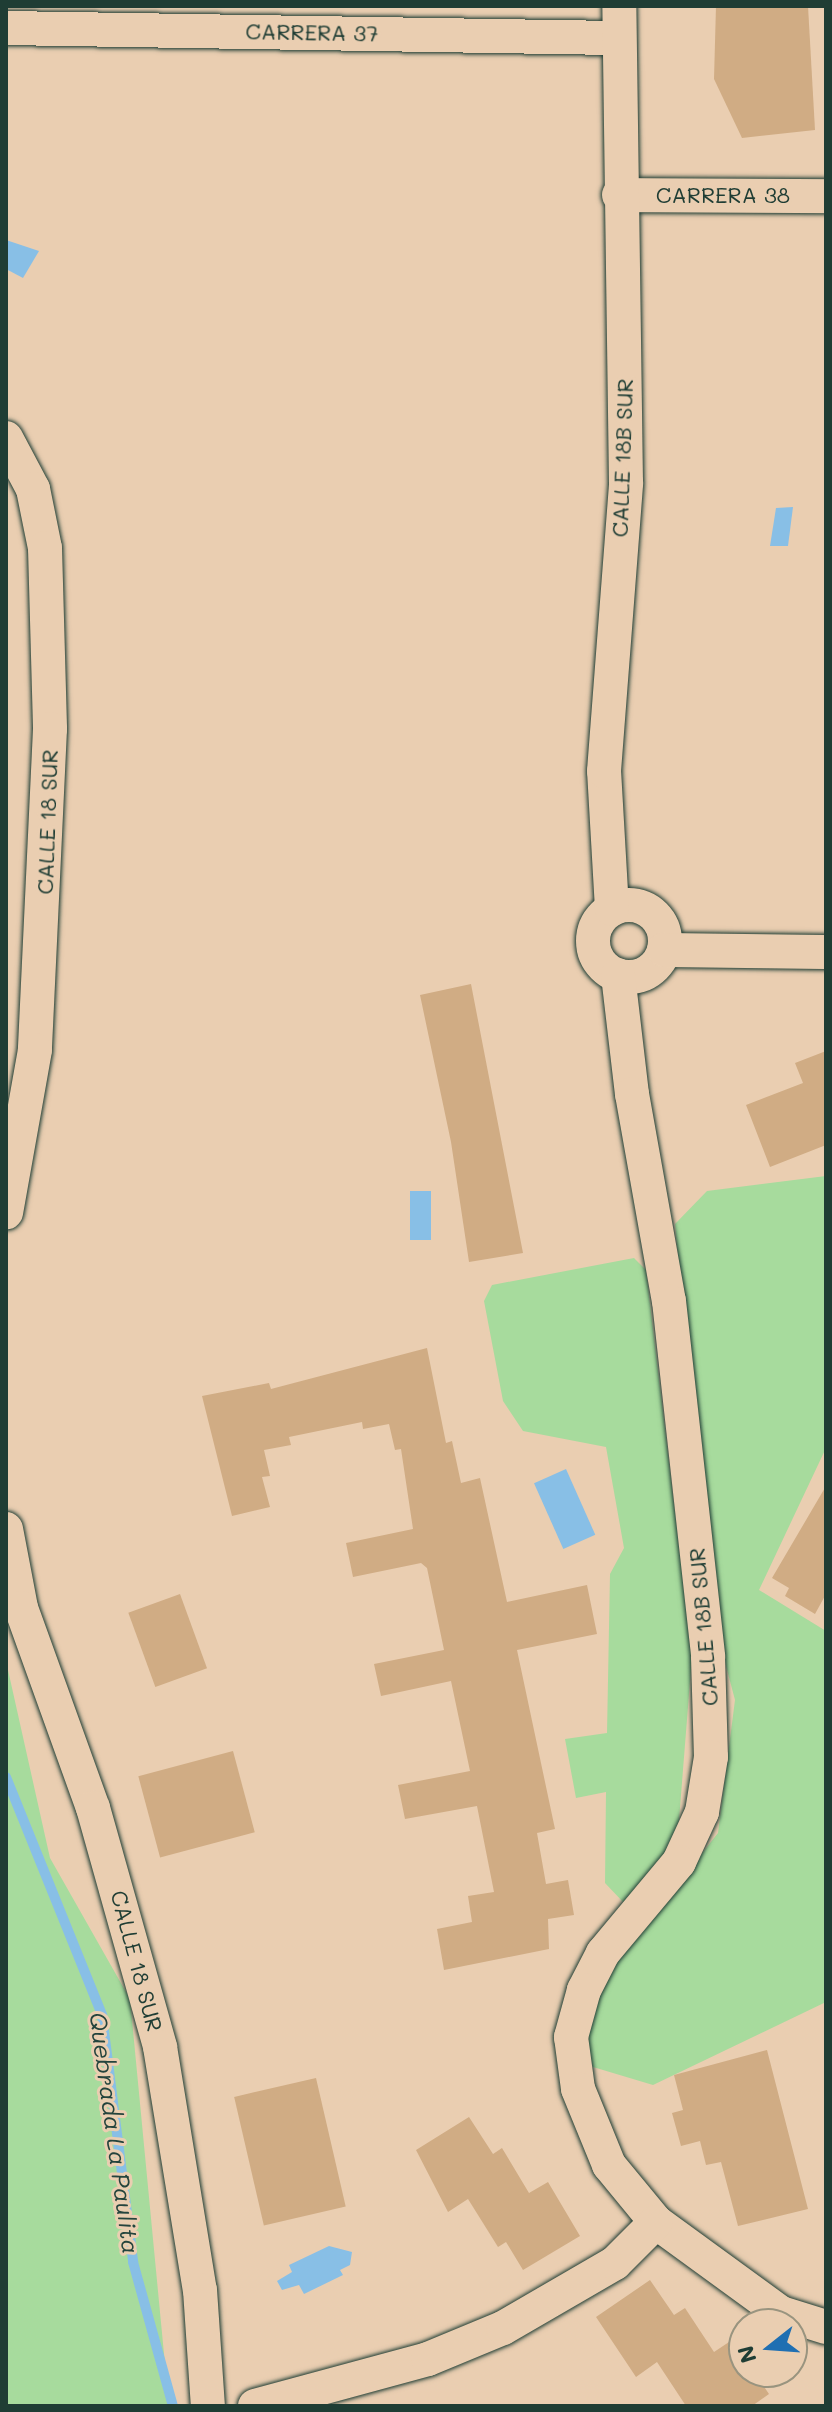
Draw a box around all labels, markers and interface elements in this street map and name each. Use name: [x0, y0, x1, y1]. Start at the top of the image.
street label: CARRERA 37: [245, 18, 379, 46]
street label: CARRERA 38: [656, 182, 790, 208]
street label: CALLE 18B SUR: [606, 378, 638, 538]
street label: CALLE 18 SUR: [31, 749, 63, 895]
street label: CALLE 18B SUR: [683, 1547, 723, 1707]
street label: CALLE 18 SUR: [105, 1888, 169, 2034]
water label: Quebrada La Paulita: [84, 2010, 146, 2256]
north arrow: [728, 2308, 808, 2388]
text: N: [730, 2342, 763, 2367]

